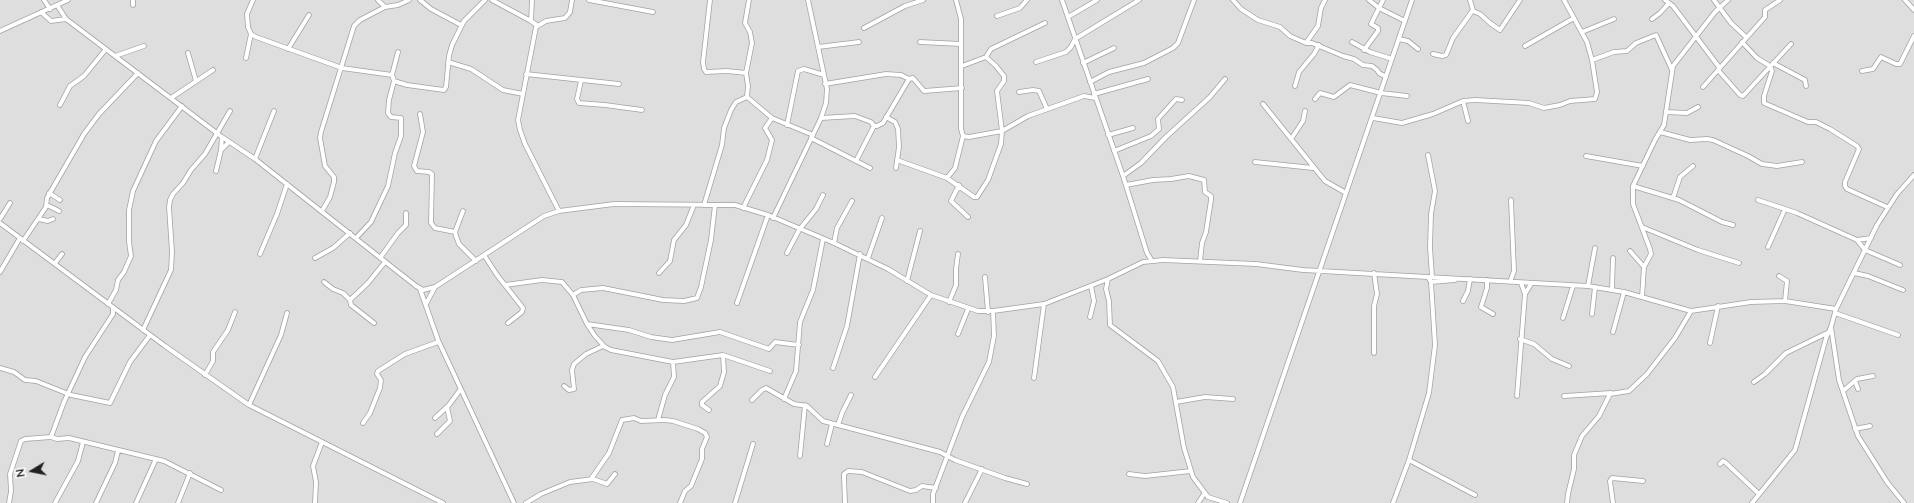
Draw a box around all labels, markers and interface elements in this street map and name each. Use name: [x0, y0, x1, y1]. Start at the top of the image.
north arrow: [12, 451, 52, 491]
text: N: [13, 468, 27, 478]

